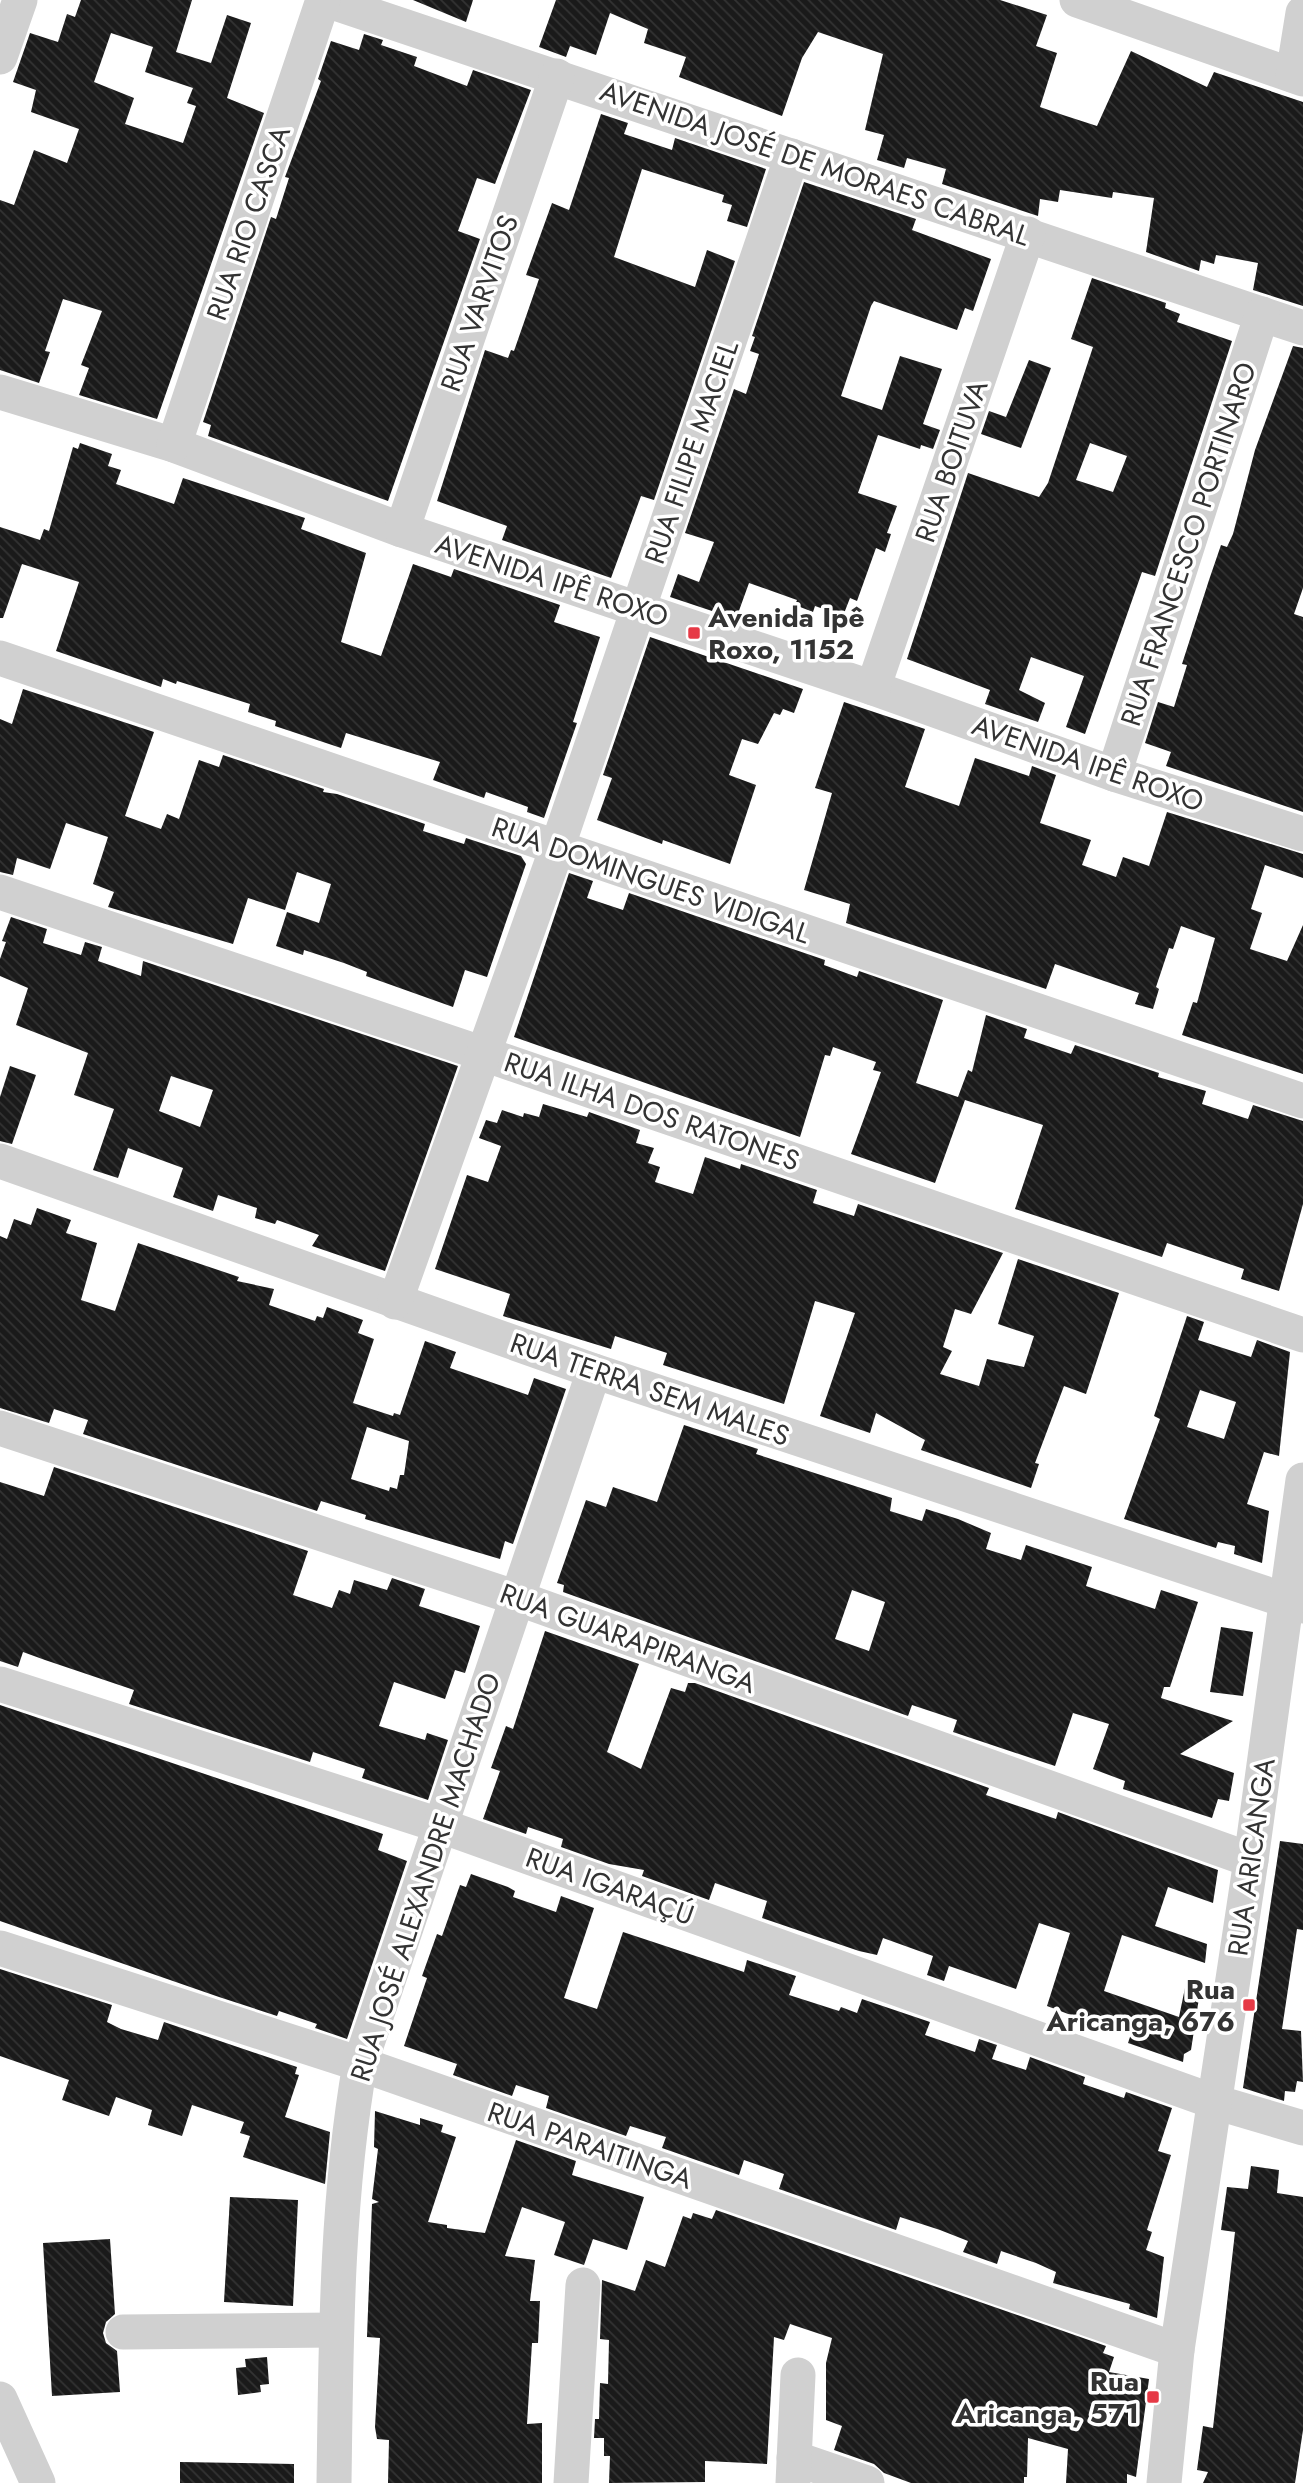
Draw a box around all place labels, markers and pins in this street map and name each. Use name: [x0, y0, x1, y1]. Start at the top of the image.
place label: Avenida Ipê Roxo, 1152: [707, 597, 864, 670]
marker: Avenida Ipê Roxo, 1152: [686, 625, 702, 641]
place label: Rua Aricanga, 676: [1045, 1969, 1235, 2042]
marker: Rua Aricanga, 676: [1241, 1997, 1257, 2013]
place label: Rua Aricanga, 571: [954, 2361, 1139, 2434]
marker: Rua Aricanga, 571: [1145, 2389, 1161, 2405]

